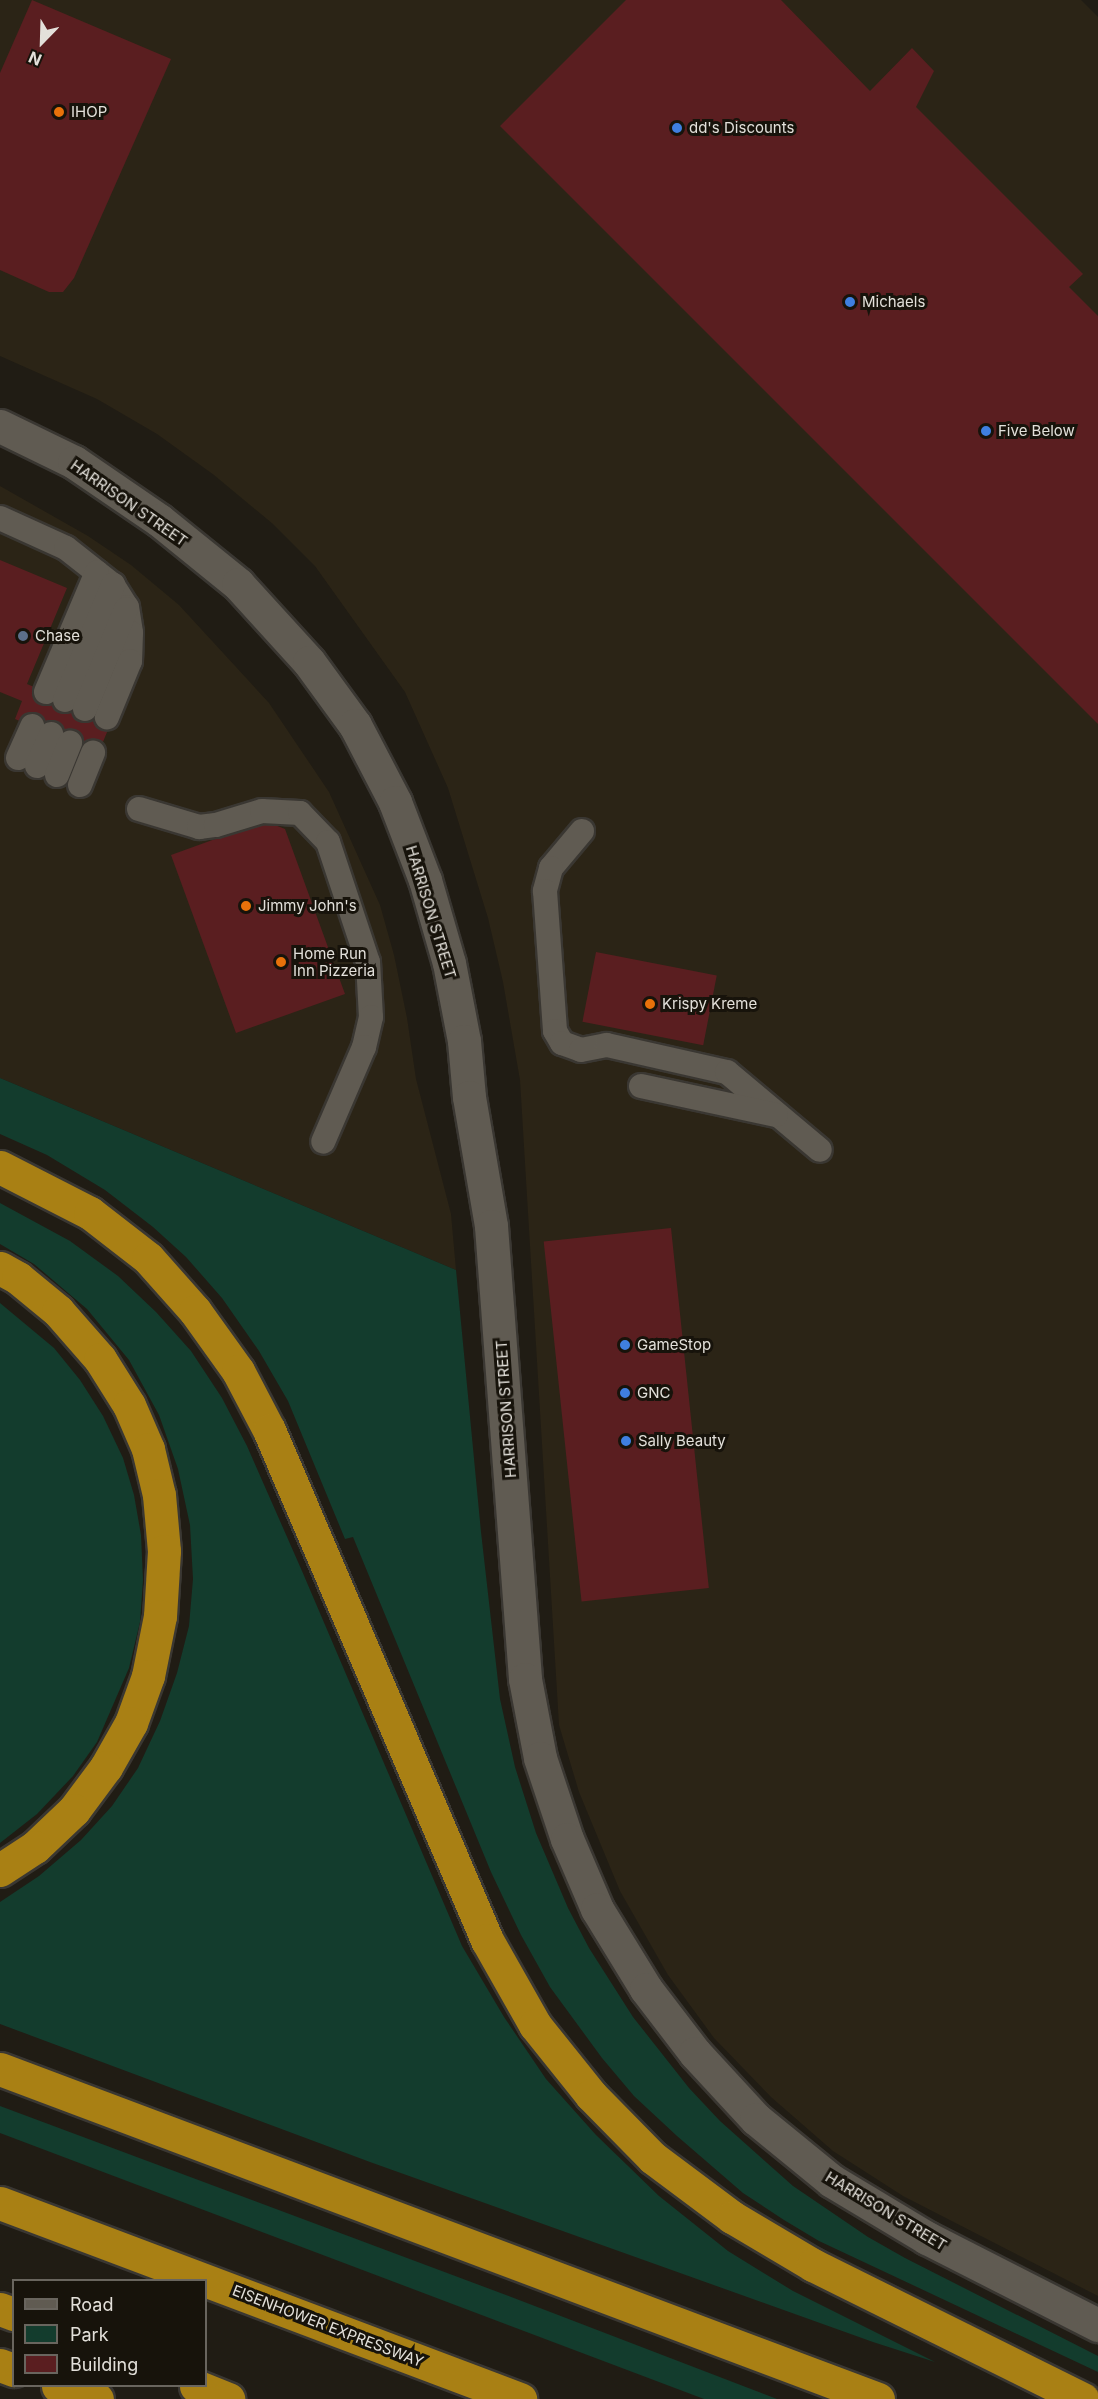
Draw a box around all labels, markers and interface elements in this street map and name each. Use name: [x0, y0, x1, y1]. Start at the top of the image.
north arrow: [12, 12, 72, 72]
text: N: [25, 47, 44, 70]
place label: IHOP: [71, 103, 107, 121]
marker: IHOP: [52, 105, 66, 119]
place label: dd's Discounts: [689, 119, 794, 137]
marker: dd's Discounts: [670, 121, 684, 135]
place label: Michaels: [862, 293, 925, 311]
marker: Michaels: [843, 295, 857, 309]
place label: Five Below: [998, 422, 1075, 440]
marker: Five Below: [979, 424, 993, 438]
street label: HARRISON STREET: [67, 456, 191, 550]
place label: Chase: [35, 627, 80, 645]
marker: Chase: [16, 629, 30, 643]
street label: HARRISON STREET: [402, 843, 460, 981]
place label: Jimmy John's: [258, 897, 357, 915]
marker: Jimmy John's: [239, 899, 253, 913]
place label: Home Run Inn Pizzeria: [293, 944, 375, 979]
marker: Home Run Inn Pizzeria: [274, 955, 288, 969]
place label: Krispy Kreme: [662, 995, 757, 1013]
marker: Krispy Kreme: [643, 997, 657, 1011]
place label: GameStop: [637, 1336, 711, 1354]
marker: GameStop: [618, 1338, 632, 1352]
street label: HARRISON STREET: [492, 1339, 520, 1479]
place label: GNC: [637, 1384, 670, 1402]
marker: GNC: [618, 1386, 632, 1400]
place label: Sally Beauty: [638, 1432, 726, 1450]
marker: Sally Beauty: [619, 1434, 633, 1448]
street label: HARRISON STREET: [822, 2168, 950, 2254]
legend: [12, 2279, 207, 2387]
street label: EISENHOWER EXPRESSWAY: [230, 2281, 426, 2371]
text: Road: [70, 2294, 113, 2315]
text: Park: [70, 2324, 109, 2345]
text: Building: [70, 2354, 138, 2375]

